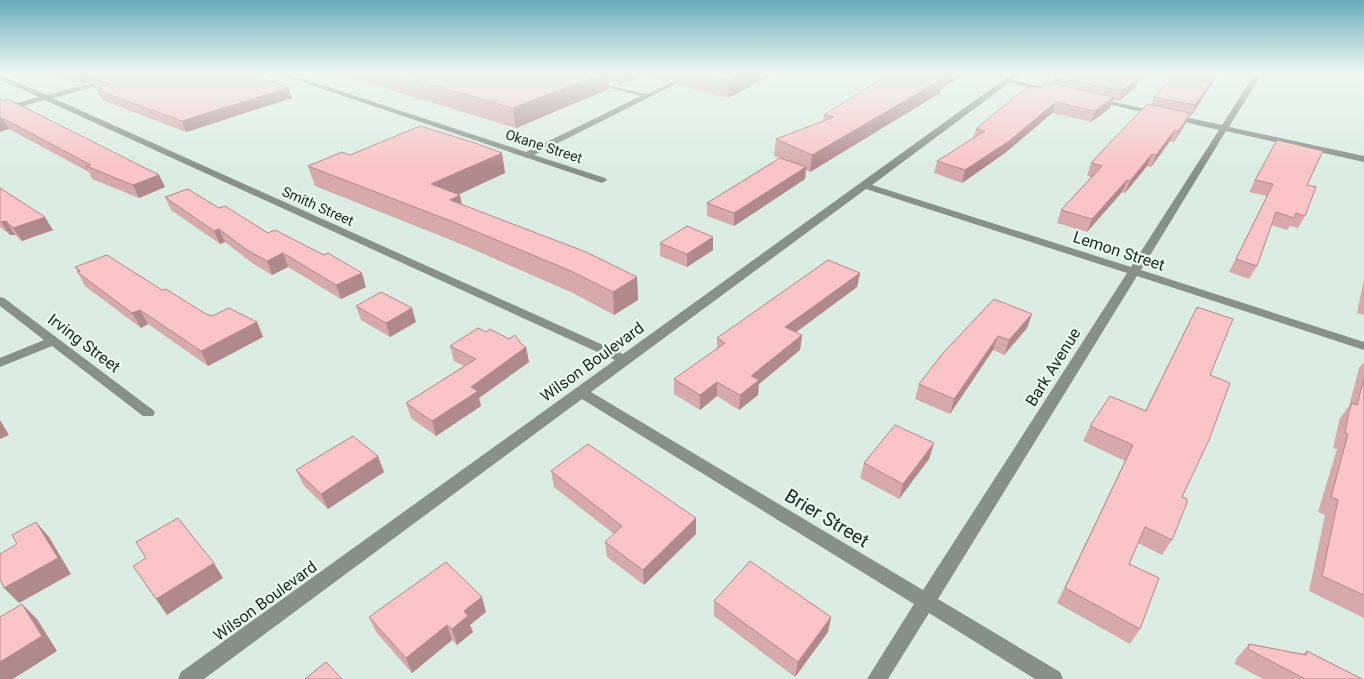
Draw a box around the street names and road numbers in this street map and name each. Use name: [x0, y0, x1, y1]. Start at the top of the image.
street label: Okane Street: [504, 126, 585, 166]
street label: Smith Street: [280, 183, 357, 229]
street label: Lemon Street: [1071, 227, 1167, 275]
street label: Irving Street: [44, 310, 124, 376]
street label: Wilson Boulevard: [537, 318, 647, 406]
street label: Bark Avenue: [1021, 324, 1085, 410]
street label: Brier Street: [781, 484, 873, 552]
street label: Wilson Boulevard: [210, 557, 320, 645]

